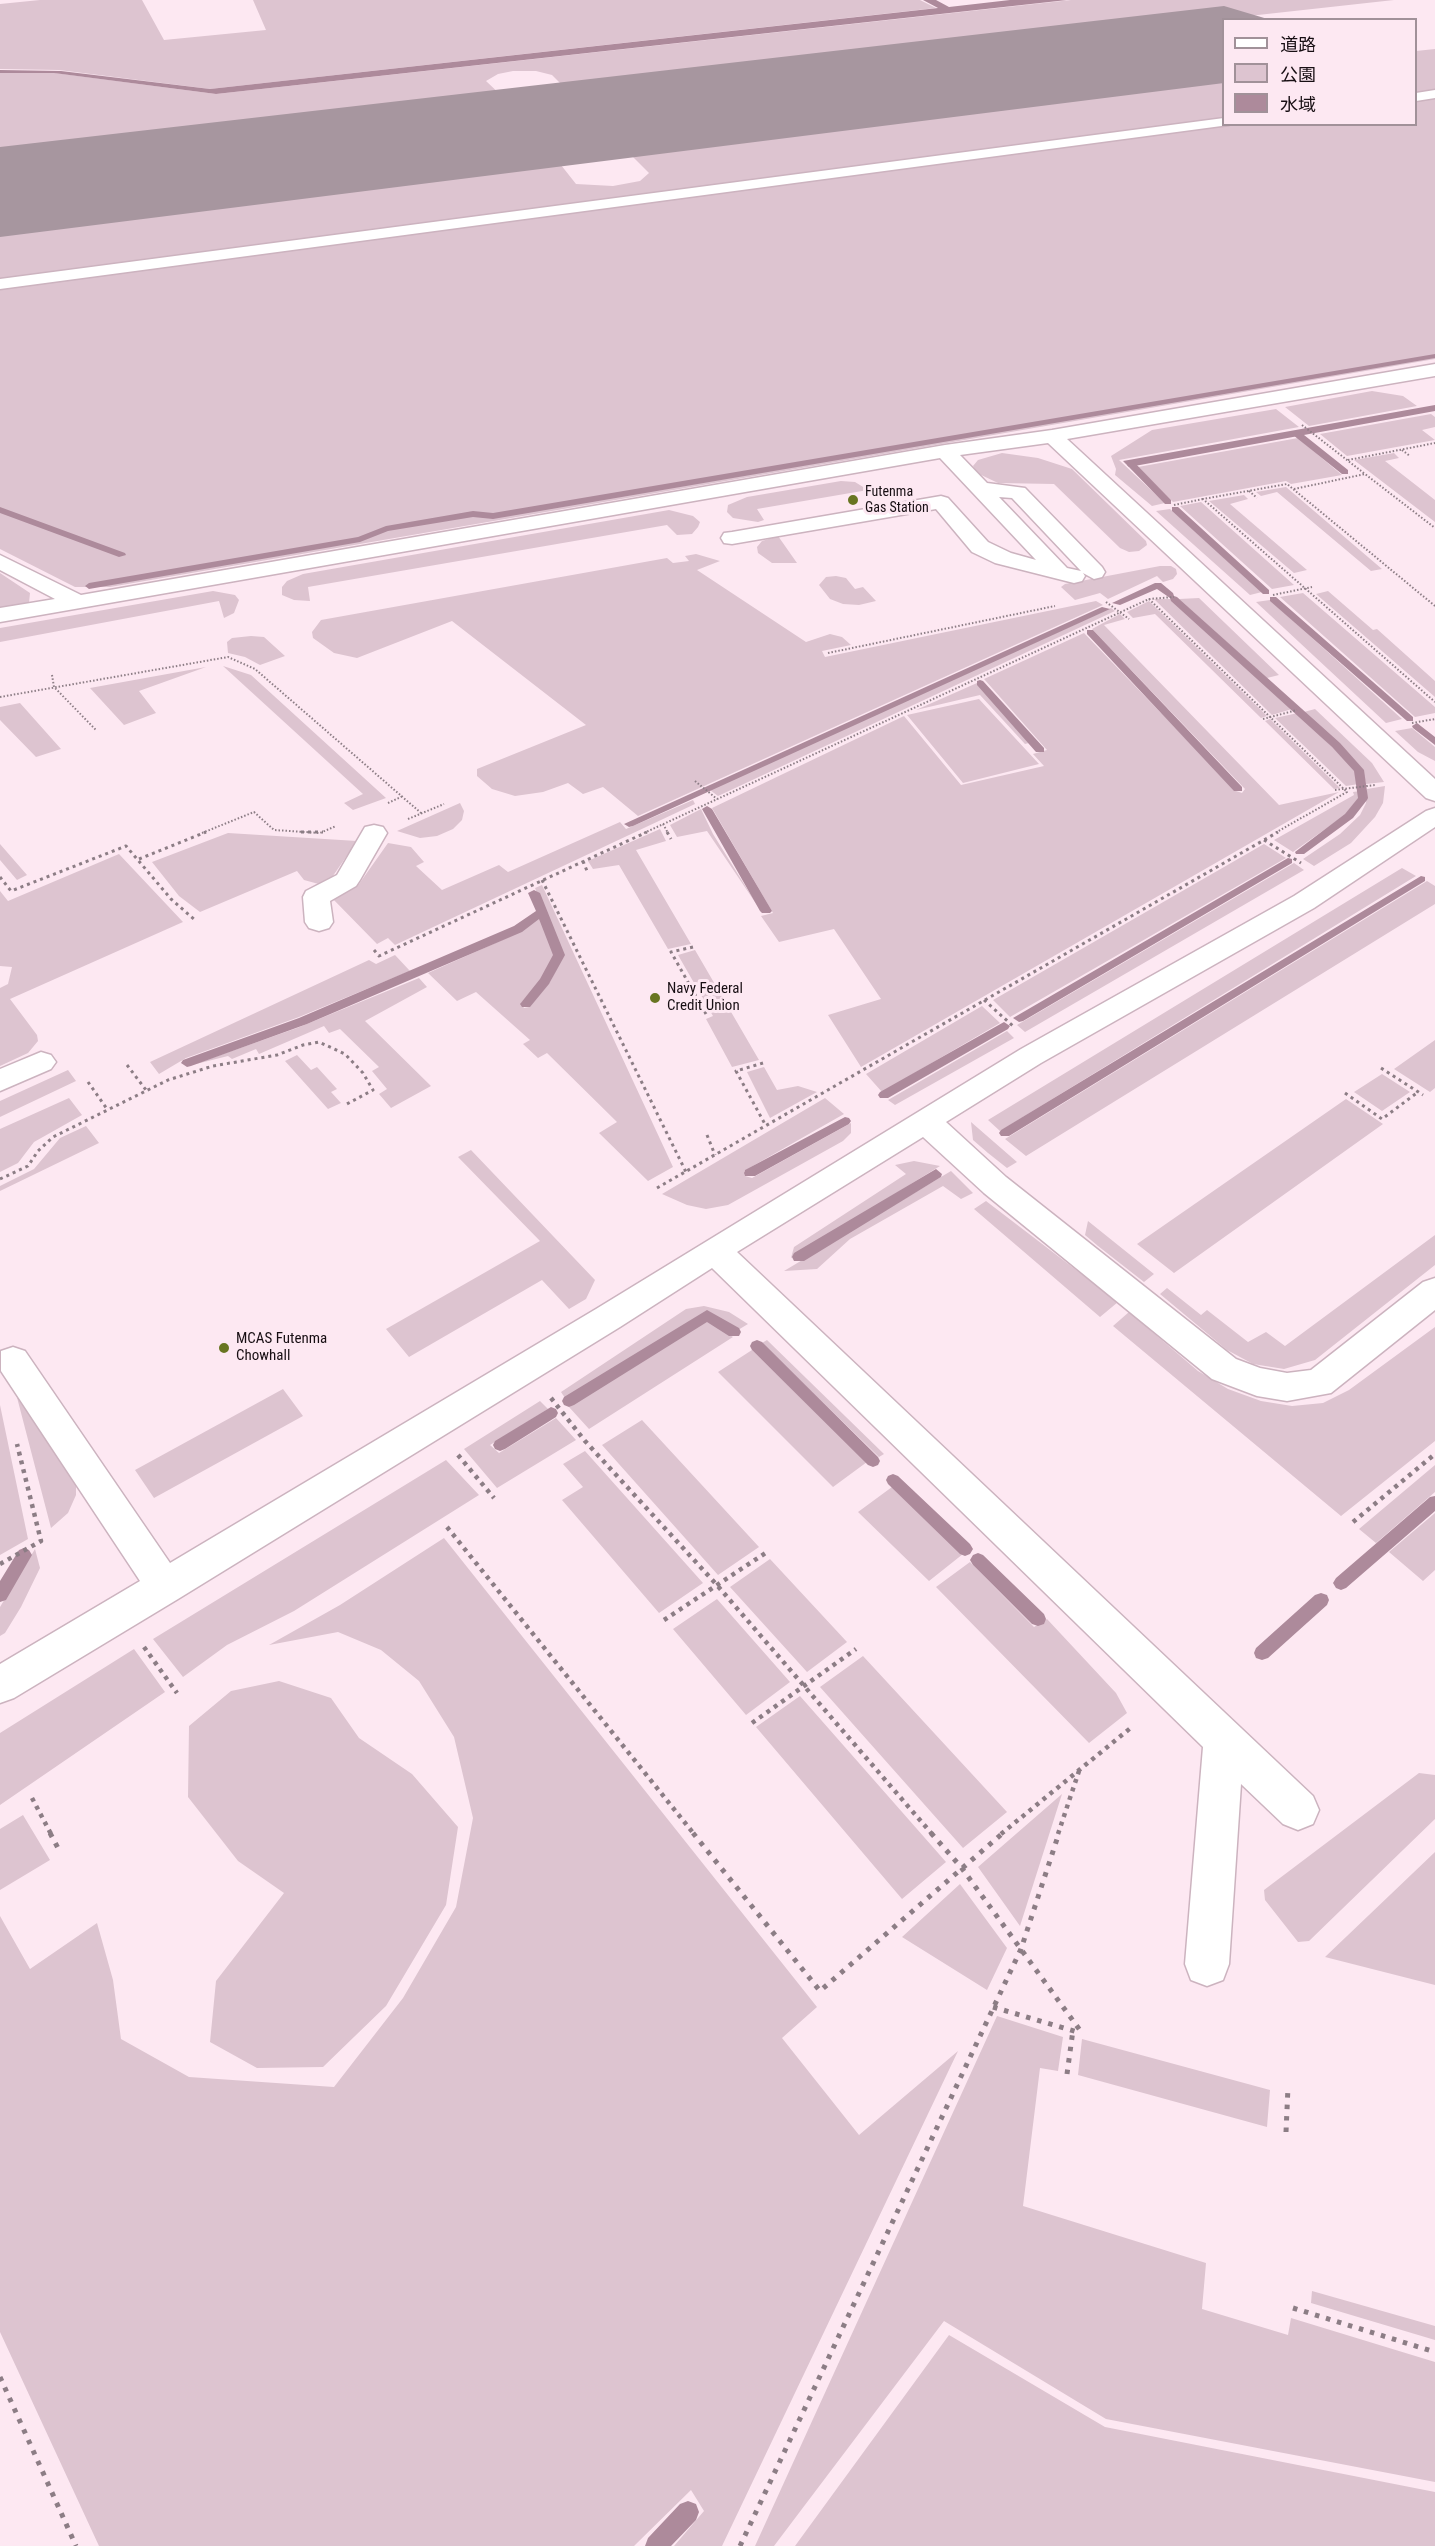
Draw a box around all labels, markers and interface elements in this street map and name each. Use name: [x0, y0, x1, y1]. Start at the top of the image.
legend: [1222, 18, 1417, 126]
text: 道路: [1280, 34, 1316, 55]
text: 公園: [1280, 64, 1316, 85]
text: 水域: [1280, 94, 1316, 115]
place label: Futenma Gas Station: [865, 484, 929, 516]
marker: Futenma Gas Station: [846, 493, 860, 507]
place label: Navy Federal Credit Union: [667, 980, 743, 1015]
marker: Navy Federal Credit Union: [648, 991, 662, 1005]
place label: MCAS Futenma Chowhall: [236, 1330, 327, 1365]
marker: MCAS Futenma Chowhall: [217, 1341, 231, 1355]

